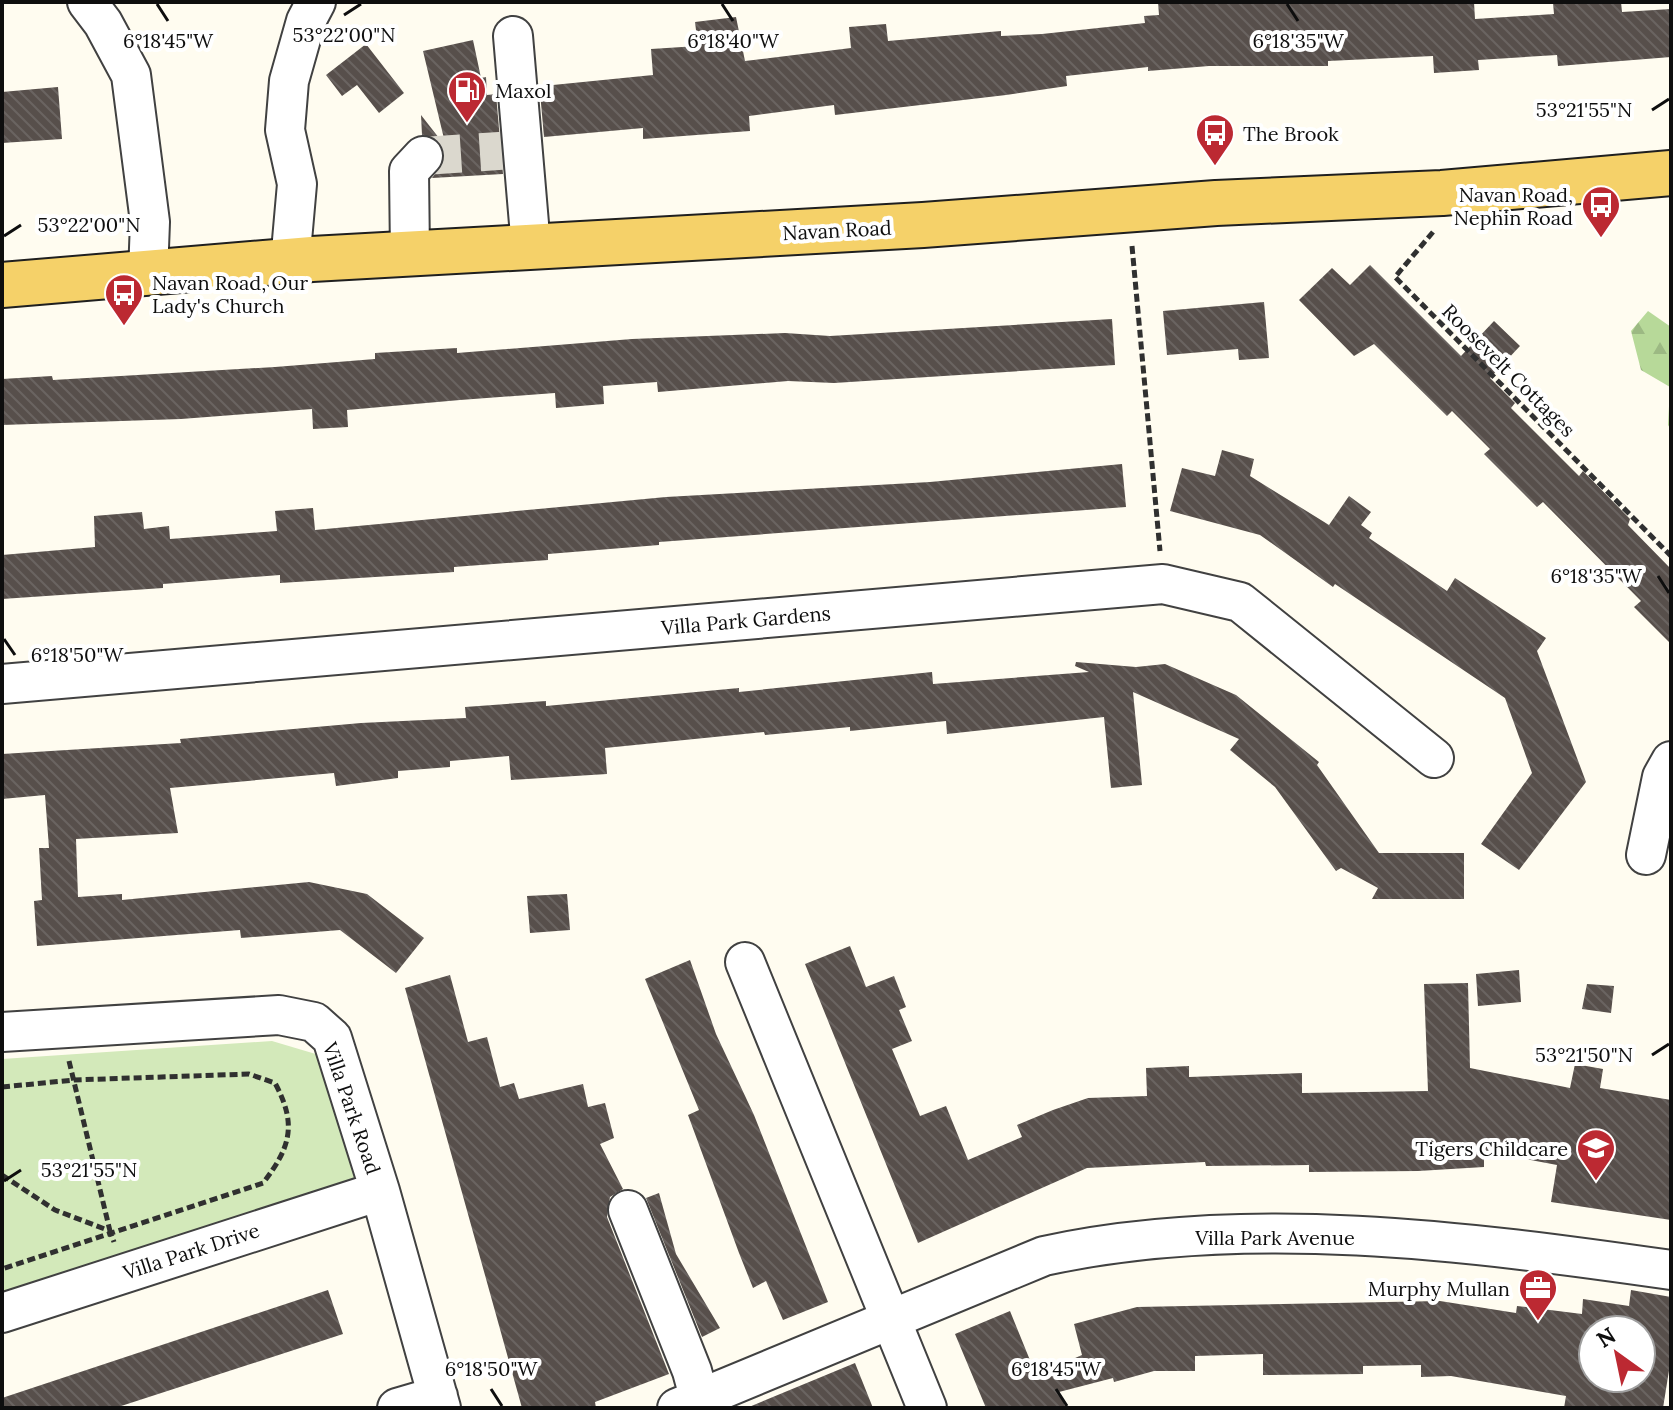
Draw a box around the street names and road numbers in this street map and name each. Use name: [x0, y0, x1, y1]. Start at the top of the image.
street label: Navan Road: [782, 215, 892, 245]
street label: Roosevelt Cottages: [1437, 298, 1581, 442]
street label: Villa Park Gardens: [659, 600, 832, 640]
street label: Villa Park Road: [317, 1038, 386, 1177]
street label: Villa Park Drive: [119, 1217, 262, 1285]
street label: Villa Park Avenue: [1194, 1225, 1355, 1250]

